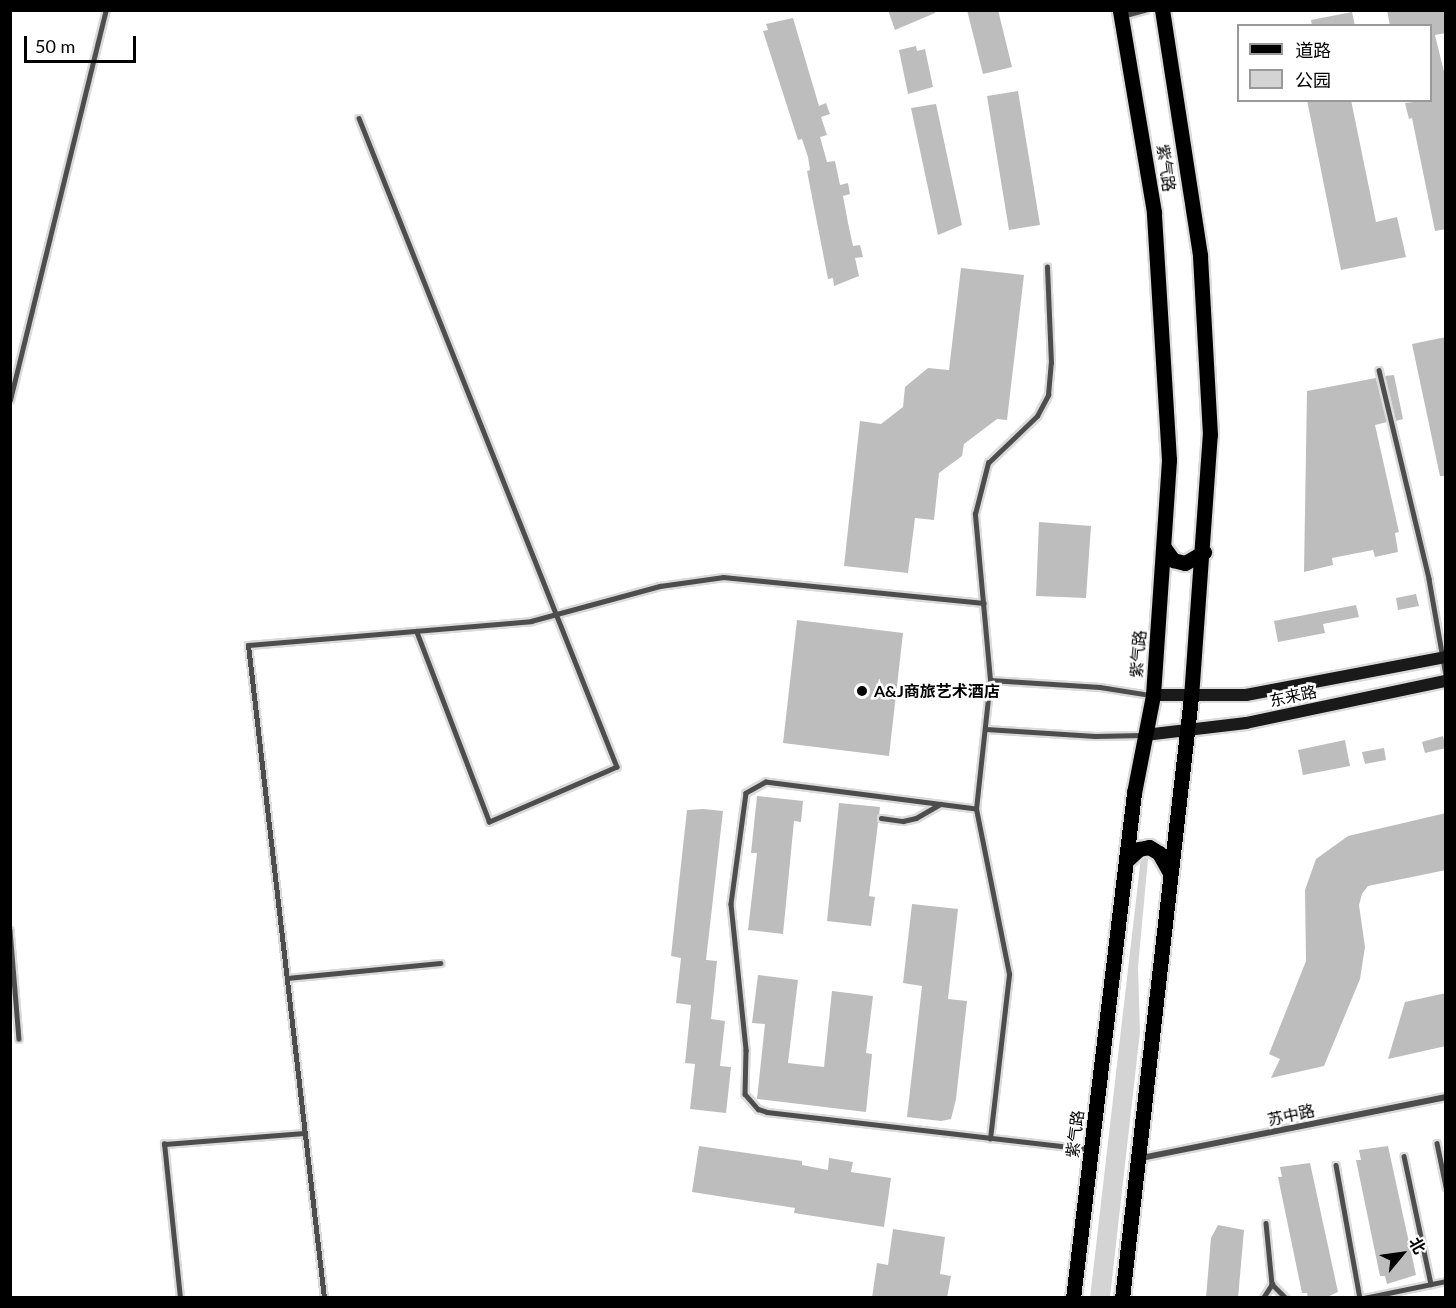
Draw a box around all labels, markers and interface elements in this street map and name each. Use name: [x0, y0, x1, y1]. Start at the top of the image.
scale bar: [27, 24, 140, 62]
legend: [1237, 24, 1432, 102]
text: 50 m: [35, 35, 75, 57]
text: 道路: [1295, 39, 1331, 61]
text: 公园: [1295, 69, 1331, 91]
street label: 紫气路: [1153, 143, 1179, 193]
street label: 紫气路: [1126, 629, 1150, 679]
place label: A&J商旅艺术酒店: [874, 681, 1000, 701]
street label: 东来路: [1268, 682, 1318, 710]
marker: A&J商旅艺术酒店: [855, 684, 869, 698]
street label: 苏中路: [1266, 1101, 1316, 1129]
street label: 紫气路: [1063, 1109, 1087, 1159]
north arrow: [1372, 1224, 1432, 1284]
text: 北: [1406, 1233, 1430, 1257]

